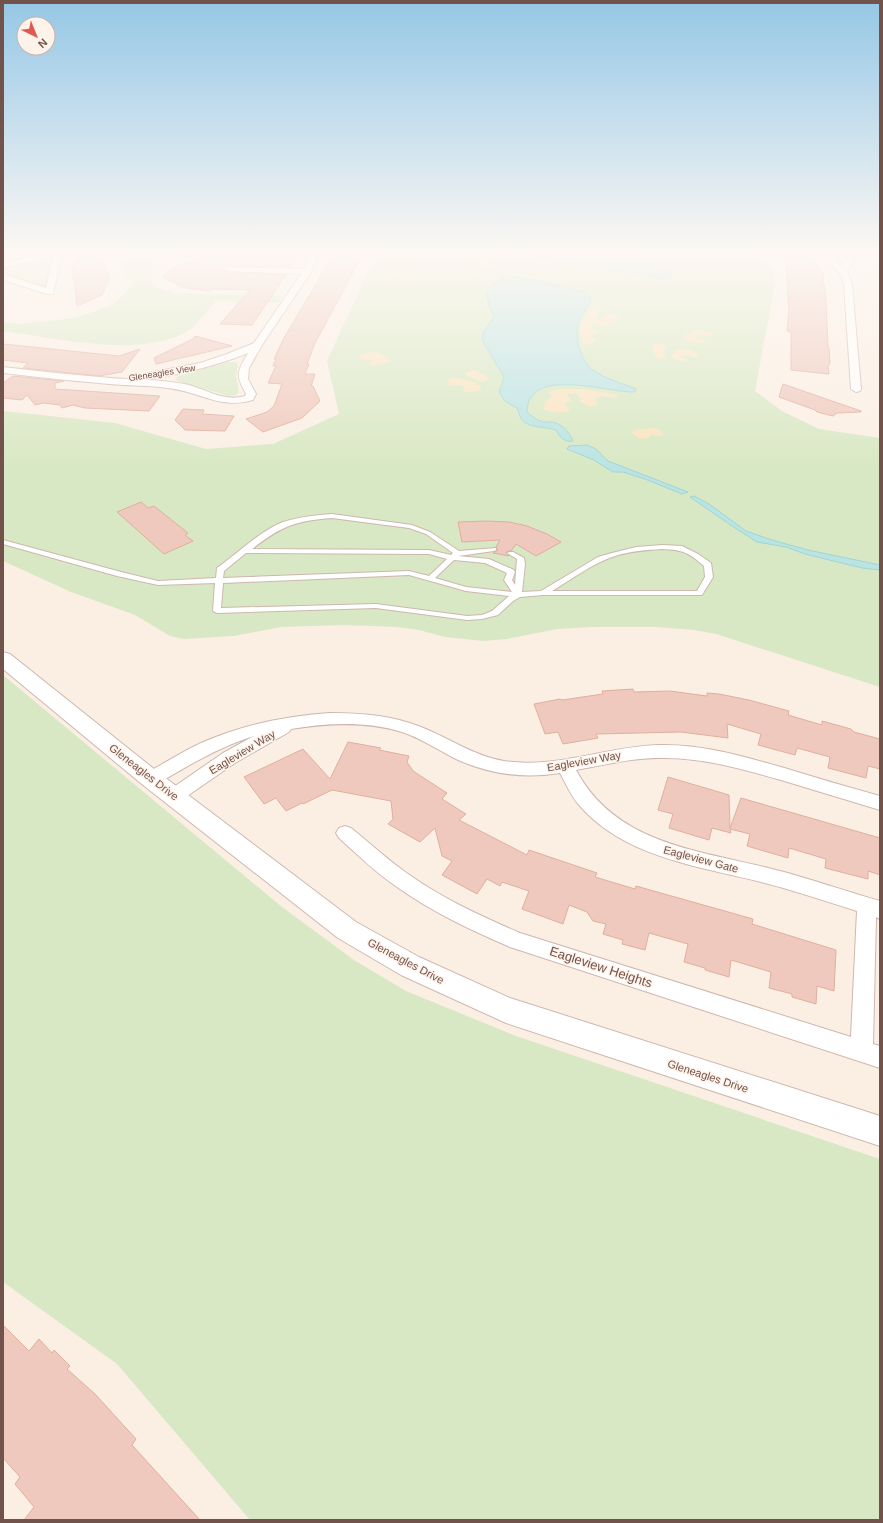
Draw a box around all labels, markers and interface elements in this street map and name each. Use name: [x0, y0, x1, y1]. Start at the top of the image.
north arrow: [16, 16, 56, 56]
text: N: [36, 36, 50, 50]
street label: Gleneagles View: [128, 363, 197, 383]
street label: Eagleview Way: [207, 727, 278, 776]
street label: Gleneagles Drive: [107, 741, 181, 803]
street label: Eagleview Way: [546, 749, 622, 773]
street label: Eagleview Gate: [662, 843, 740, 875]
street label: Gleneagles Drive: [366, 936, 446, 986]
street label: Eagleview Heights: [548, 943, 655, 991]
street label: Gleneagles Drive: [666, 1057, 750, 1095]

